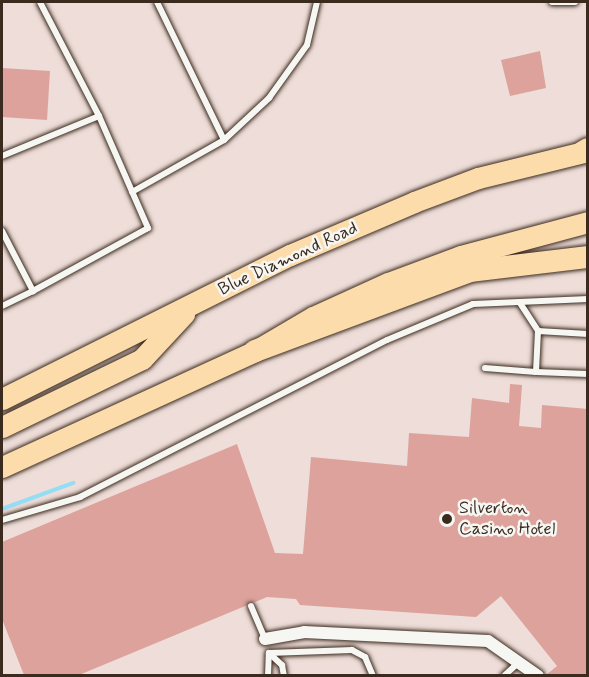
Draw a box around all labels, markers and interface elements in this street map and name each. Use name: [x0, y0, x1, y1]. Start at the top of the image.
street label: Blue Diamond Road: [216, 218, 360, 300]
place label: Silverton Casino Hotel: [459, 498, 555, 540]
marker: Silverton Casino Hotel: [440, 512, 454, 526]

